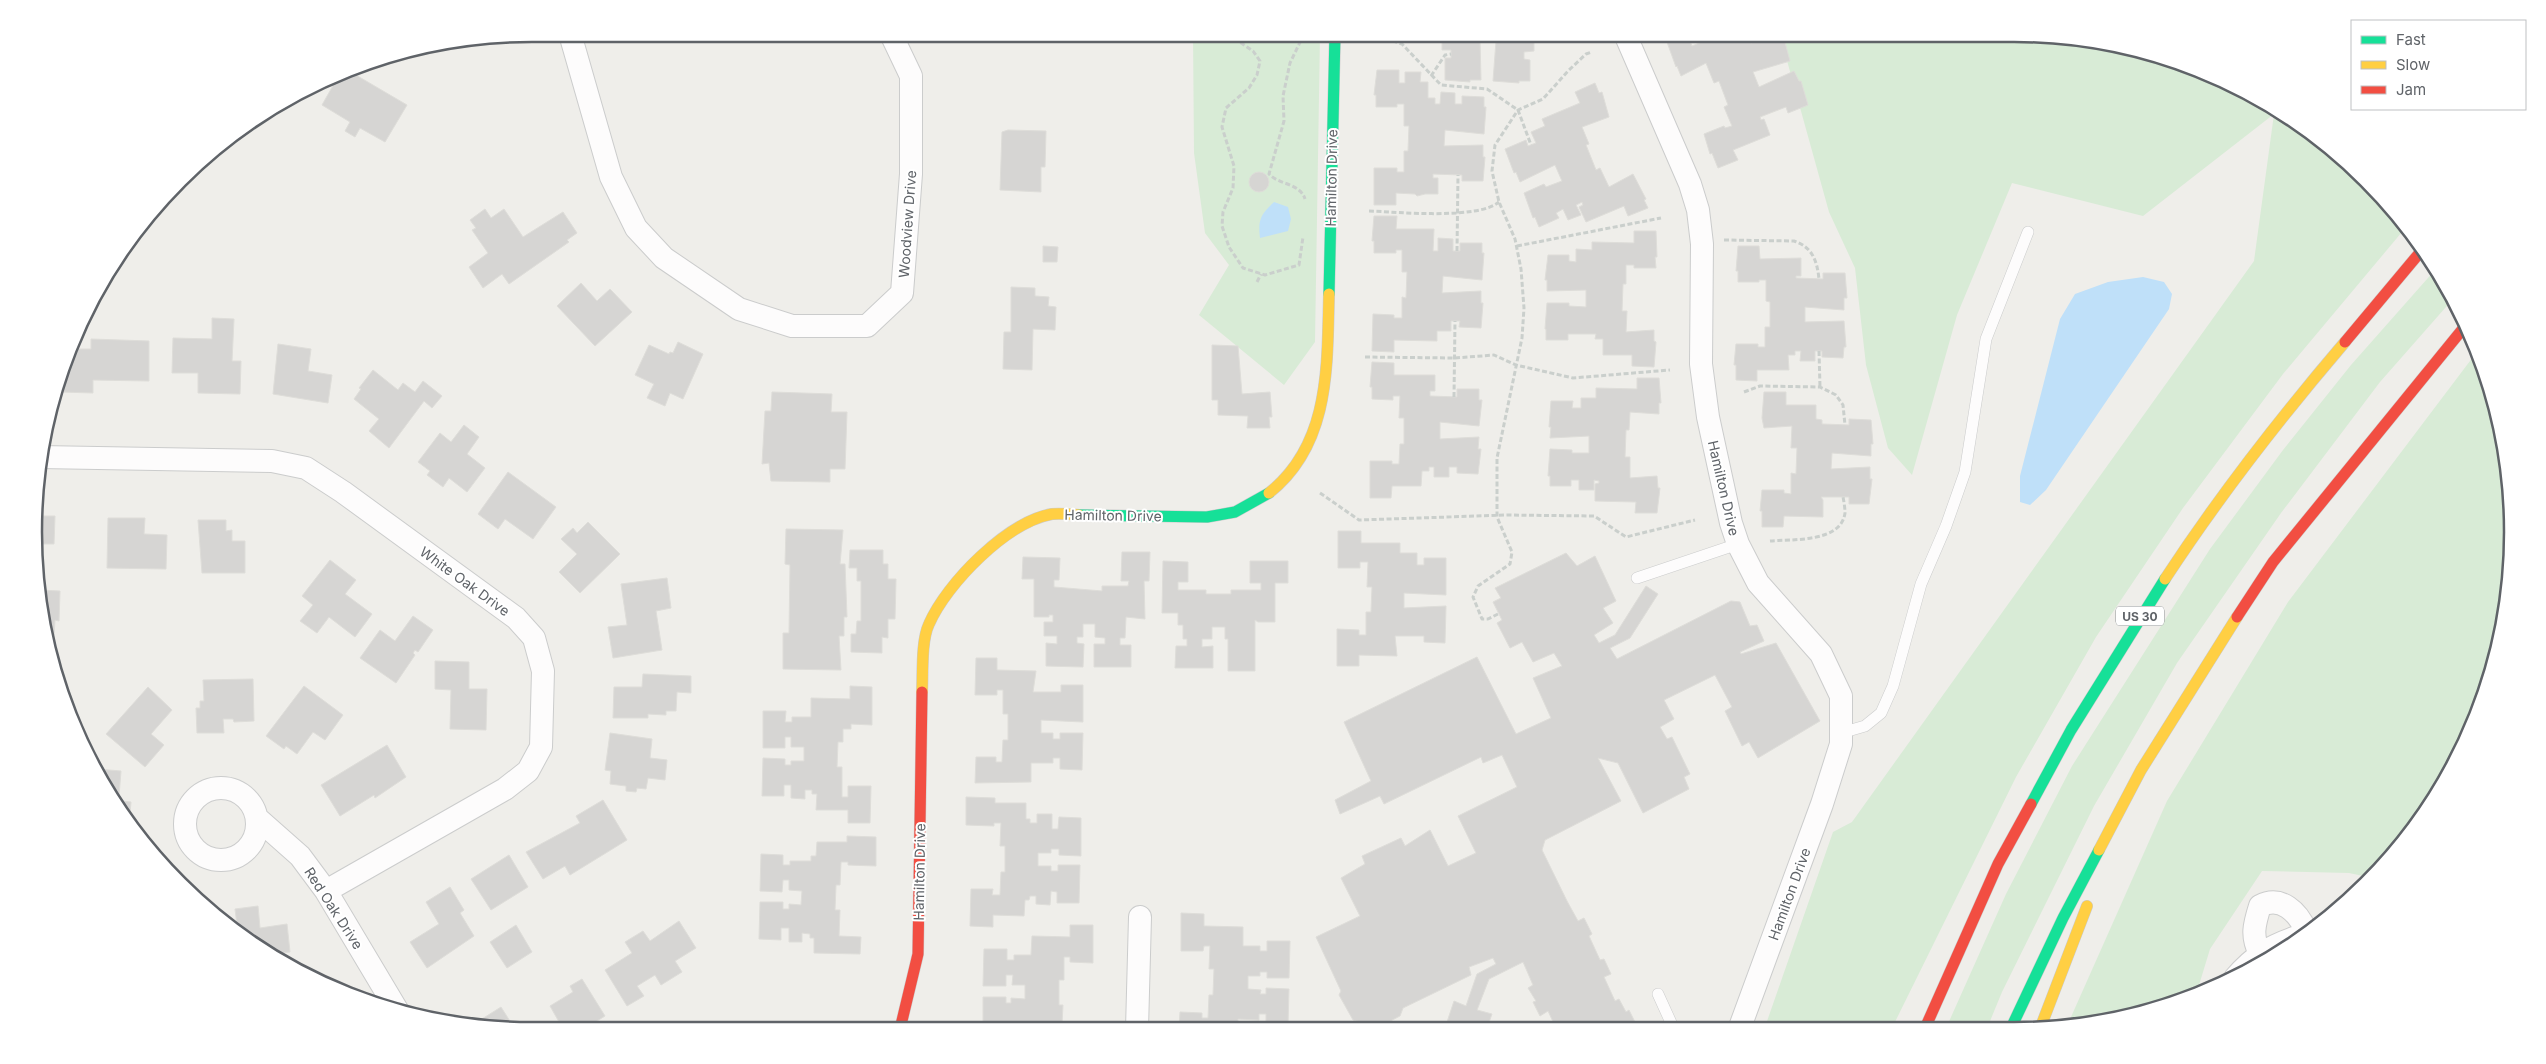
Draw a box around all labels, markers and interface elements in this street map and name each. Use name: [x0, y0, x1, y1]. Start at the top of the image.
legend: [2351, 20, 2526, 110]
text: Fast: [2396, 30, 2426, 49]
text: Slow: [2396, 55, 2430, 74]
text: Jam: [2396, 80, 2426, 99]
street label: Hamilton Drive: [1322, 129, 1340, 227]
street label: Woodview Drive: [895, 170, 919, 278]
street label: Hamilton Drive: [1705, 439, 1743, 537]
street label: Hamilton Drive: [1064, 506, 1162, 524]
street label: White Oak Drive: [417, 543, 513, 619]
road number: US 30: [2116, 606, 2164, 626]
street label: Hamilton Drive: [910, 823, 928, 921]
street label: Hamilton Drive: [1764, 845, 1814, 943]
street label: Red Oak Drive: [301, 864, 367, 952]

